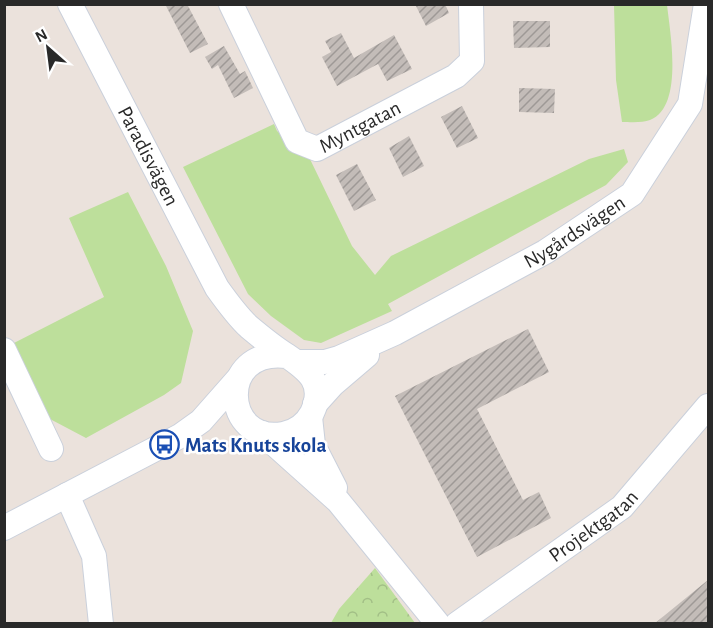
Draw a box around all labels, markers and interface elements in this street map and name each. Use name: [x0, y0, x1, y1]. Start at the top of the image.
north arrow: [18, 18, 78, 78]
text: N: [33, 26, 50, 45]
street label: Myntgatan: [316, 97, 404, 156]
street label: Paradisvägen: [114, 103, 183, 209]
street label: Nygårdsvägen: [520, 191, 629, 272]
bus stop icon: Mats Knuts skola: [148, 429, 180, 461]
place label: Mats Knuts skola: [185, 435, 327, 456]
street label: Projektgatan: [545, 486, 642, 566]

